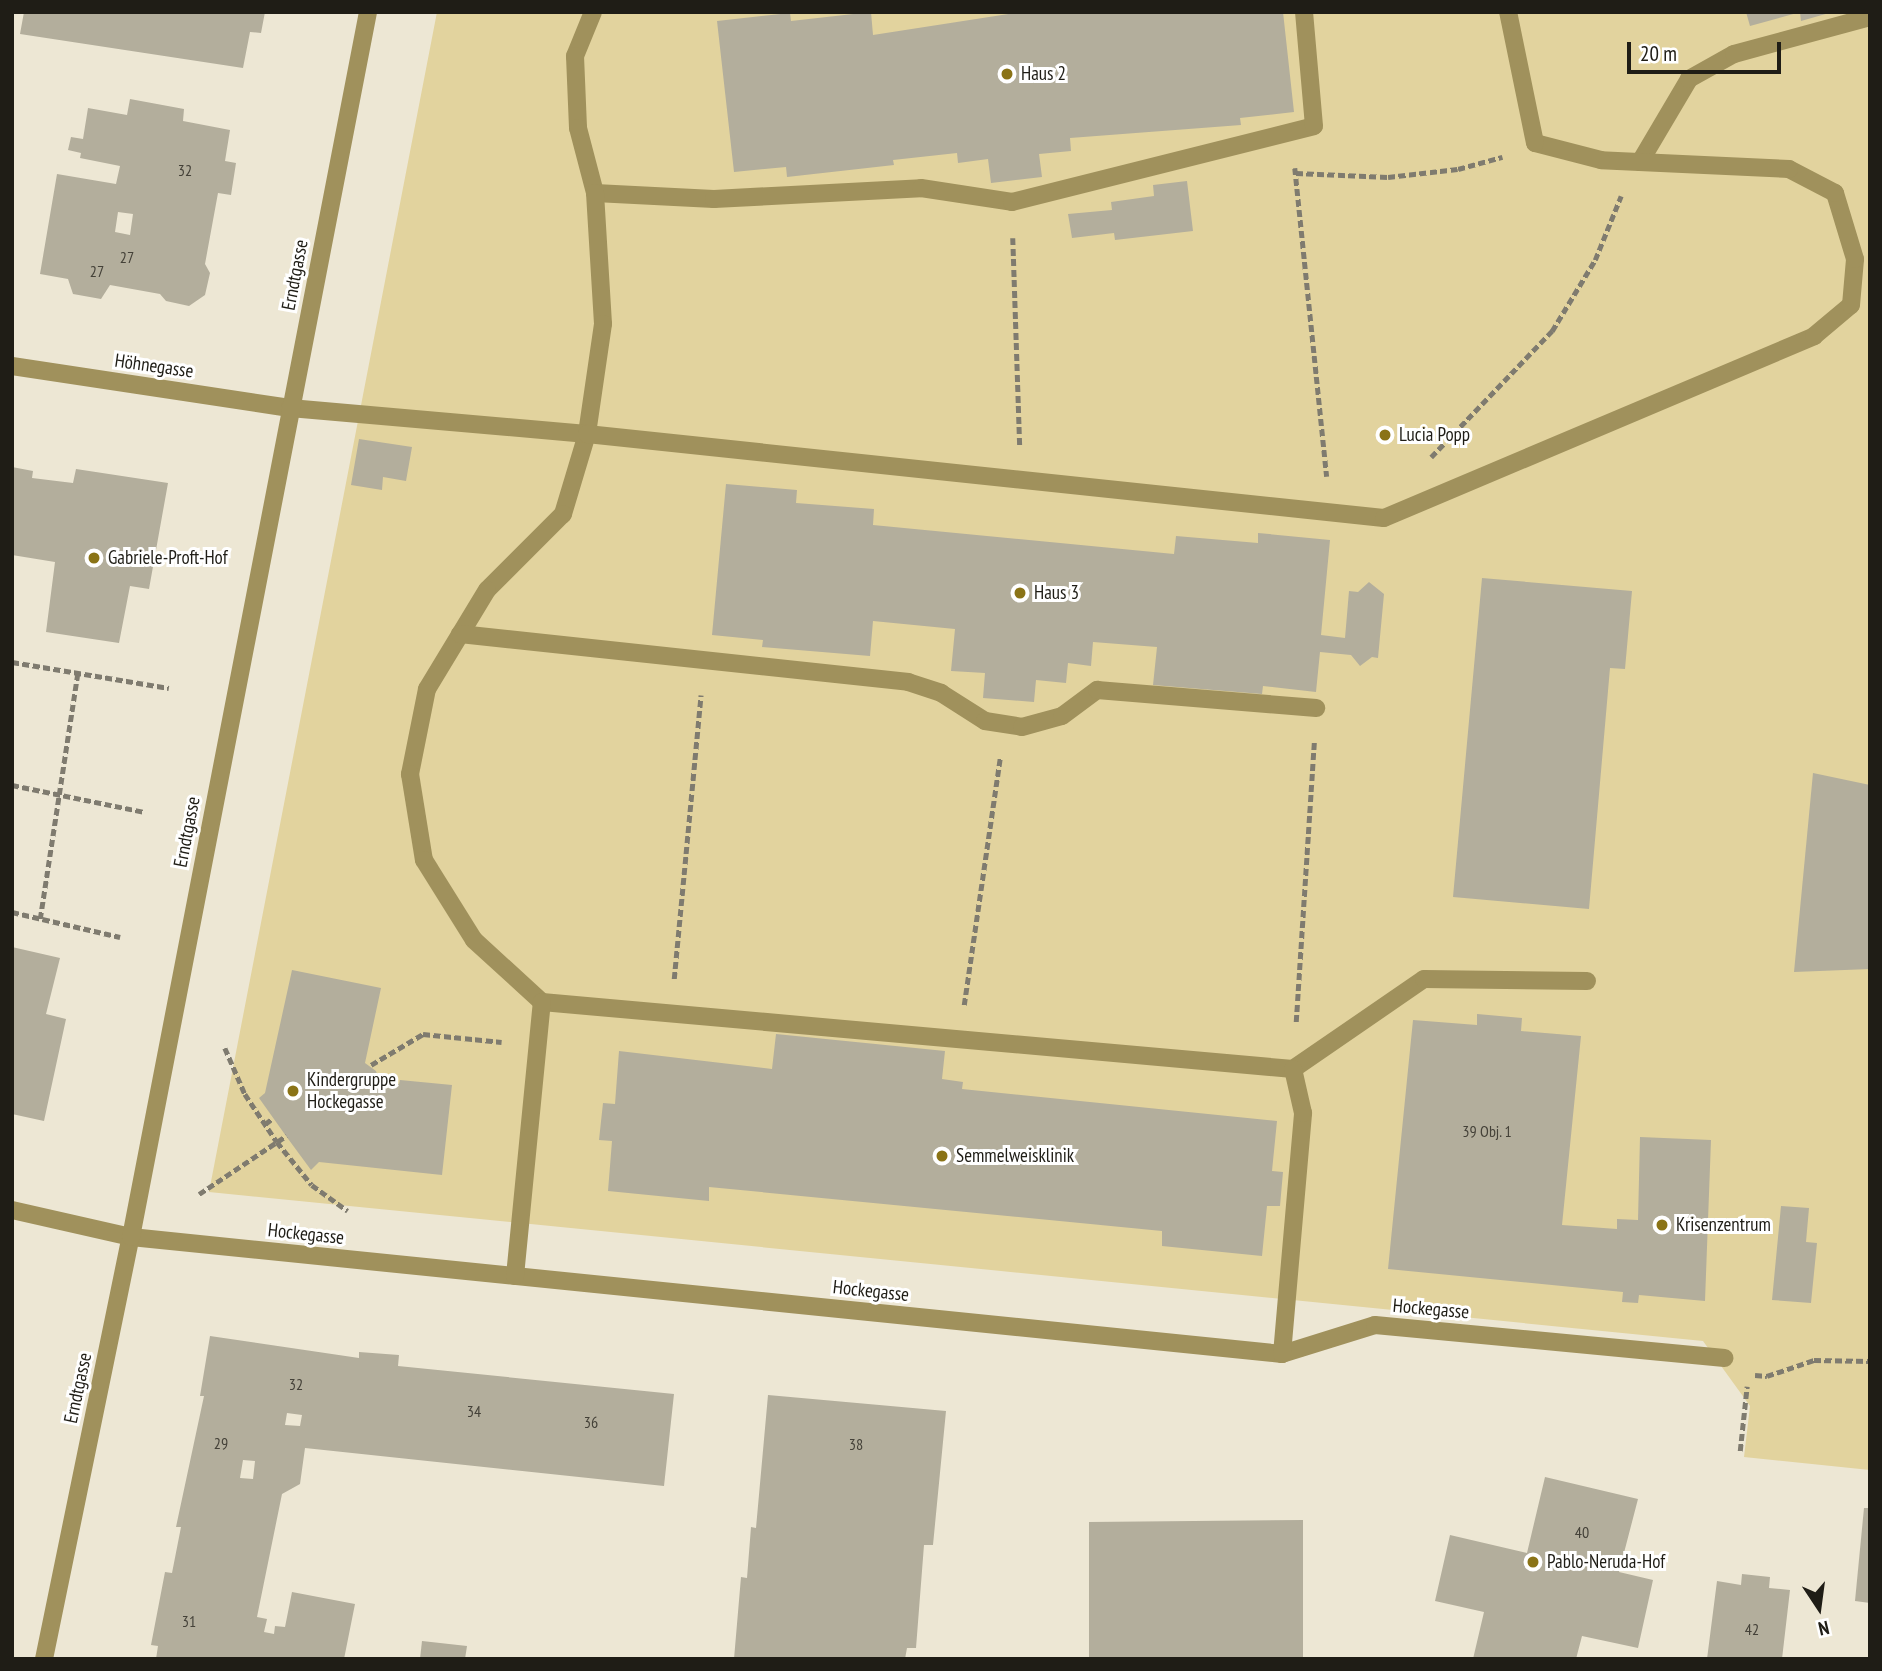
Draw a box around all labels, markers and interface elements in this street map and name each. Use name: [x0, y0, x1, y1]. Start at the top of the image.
scale bar: [1630, 28, 1784, 72]
text: 20 m: [1640, 40, 1677, 67]
place label: Haus 2: [1021, 63, 1066, 85]
marker: Haus 2: [999, 66, 1015, 82]
house number: 32: [178, 160, 192, 180]
street label: Erndtgasse: [277, 238, 313, 312]
house number: 27: [120, 247, 134, 267]
house number: 27: [90, 261, 104, 281]
street label: Höhnegasse: [113, 349, 195, 383]
place label: Lucia Popp: [1399, 424, 1470, 446]
marker: Lucia Popp: [1377, 427, 1393, 443]
place label: Gabriele-Proft-Hof: [108, 547, 228, 569]
marker: Gabriele-Proft-Hof: [86, 550, 102, 566]
place label: Haus 3: [1034, 582, 1079, 604]
marker: Haus 3: [1012, 585, 1028, 601]
street label: Erndtgasse: [169, 795, 205, 869]
place label: Kindergruppe Hockegasse: [307, 1069, 396, 1113]
marker: Kindergruppe Hockegasse: [285, 1083, 301, 1099]
house number: 39 Obj. 1: [1462, 1121, 1512, 1141]
place label: Semmelweisklinik: [956, 1145, 1074, 1167]
marker: Semmelweisklinik: [934, 1148, 950, 1164]
place label: Krisenzentrum: [1676, 1214, 1771, 1236]
marker: Krisenzentrum: [1654, 1217, 1670, 1233]
street label: Hockegasse: [267, 1219, 345, 1249]
street label: Hockegasse: [832, 1276, 910, 1306]
street label: Hockegasse: [1392, 1294, 1470, 1324]
street label: Erndtgasse: [59, 1351, 97, 1425]
house number: 32: [289, 1374, 303, 1394]
house number: 34: [467, 1401, 481, 1421]
house number: 36: [584, 1412, 598, 1432]
house number: 29: [214, 1433, 228, 1453]
house number: 38: [849, 1434, 863, 1454]
house number: 40: [1575, 1522, 1589, 1542]
place label: Pablo-Neruda-Hof: [1547, 1551, 1665, 1573]
marker: Pablo-Neruda-Hof: [1525, 1554, 1541, 1570]
north arrow: [1784, 1573, 1854, 1643]
house number: 31: [182, 1611, 196, 1631]
text: N: [1816, 1616, 1831, 1641]
house number: 42: [1745, 1619, 1759, 1639]

